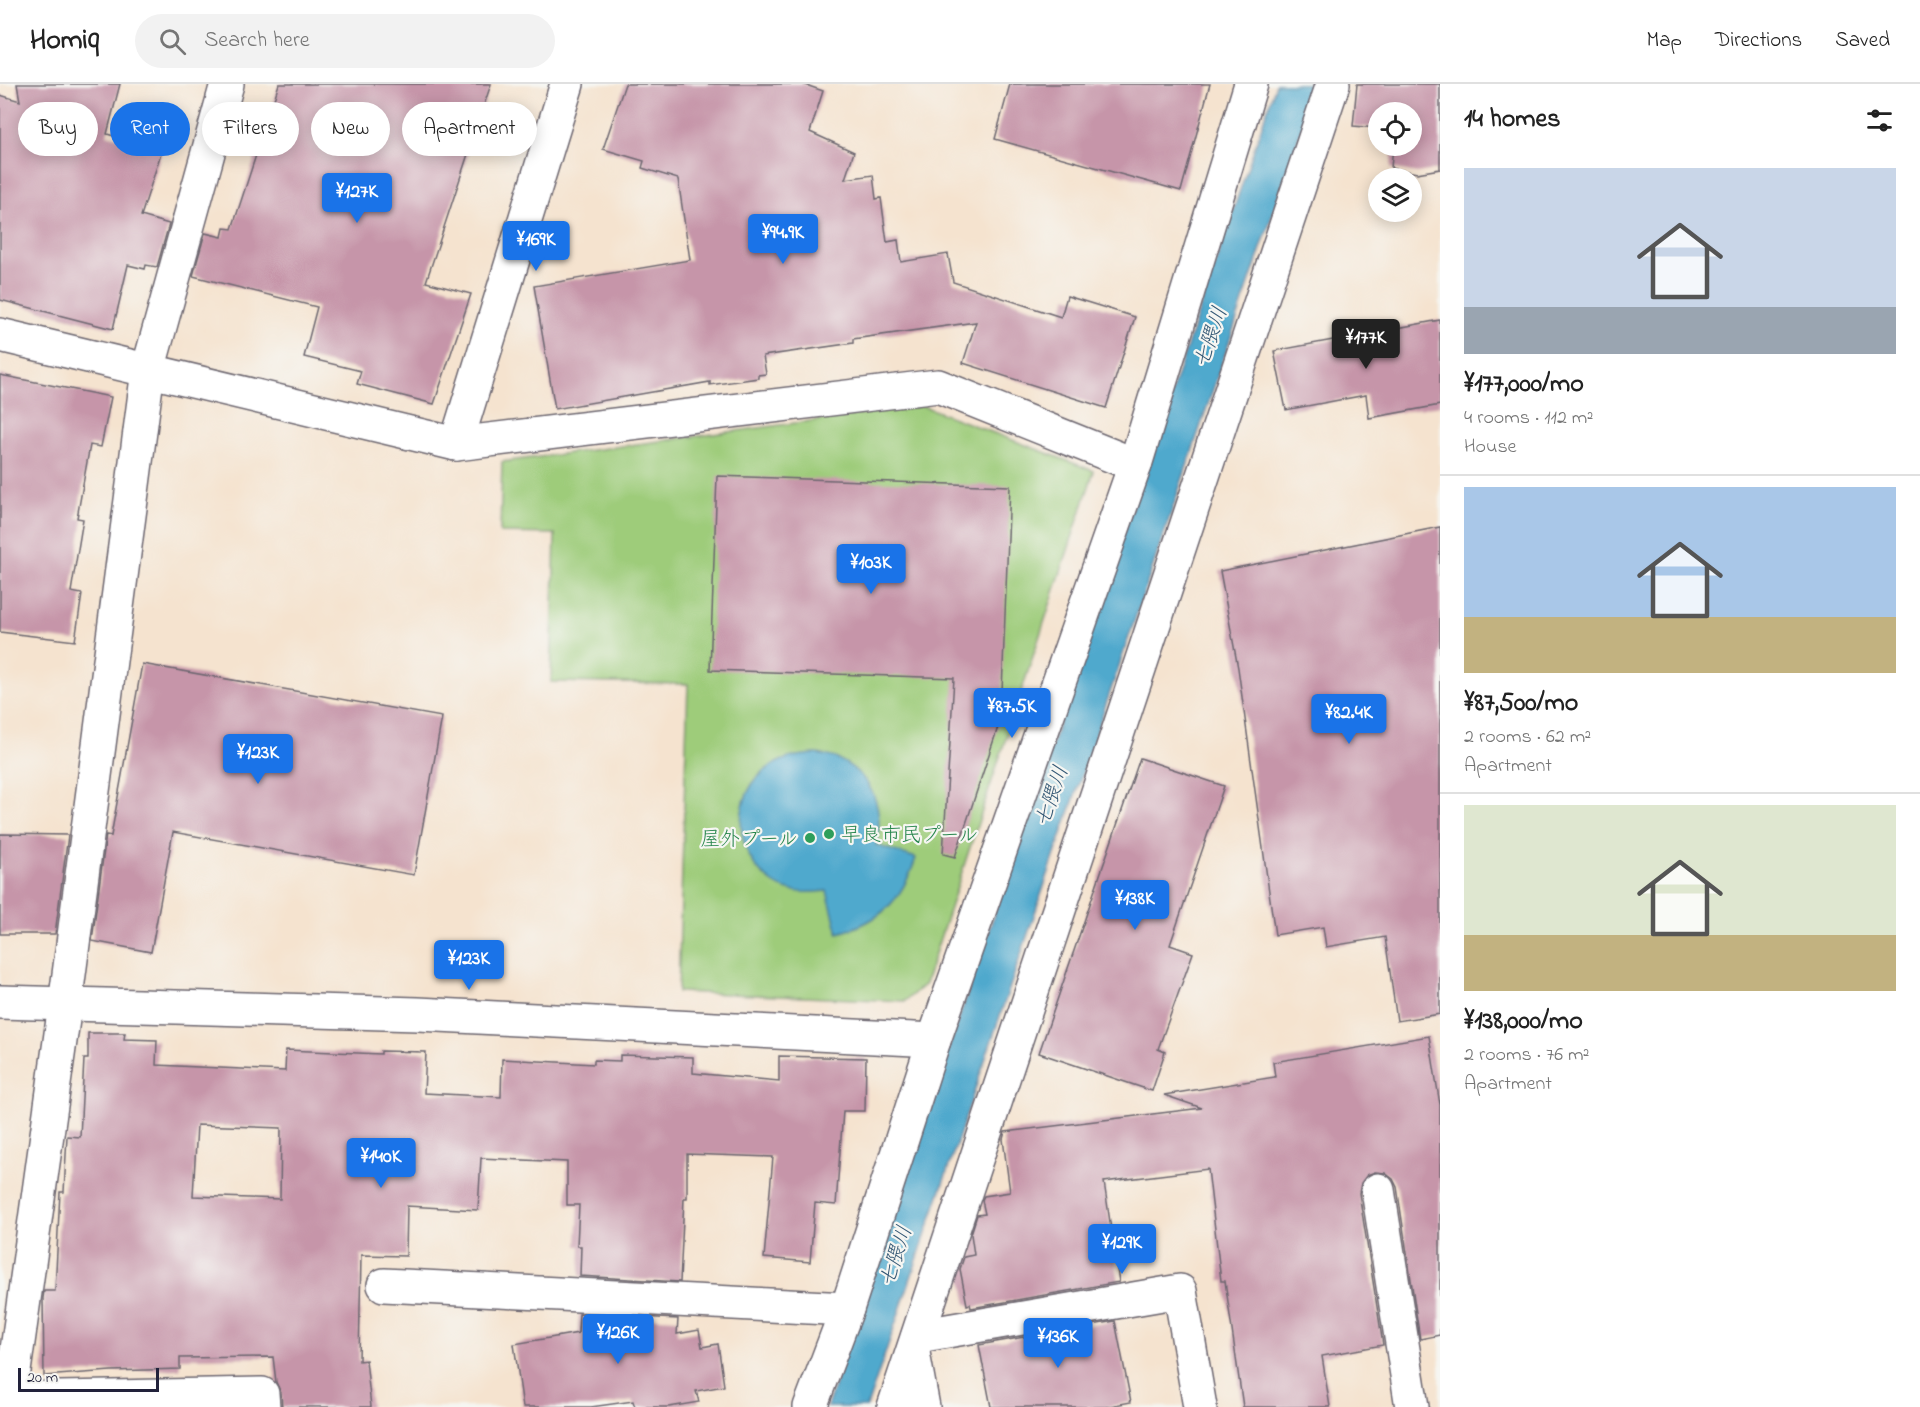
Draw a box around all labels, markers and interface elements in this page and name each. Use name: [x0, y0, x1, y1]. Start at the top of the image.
search box: [135, 14, 555, 68]
text: Homiq: [30, 21, 99, 62]
icon: search: [156, 25, 189, 58]
text: Search here: [204, 25, 310, 57]
text: Map: [1646, 26, 1682, 56]
text: Directions: [1715, 26, 1802, 56]
text: Saved: [1835, 26, 1890, 56]
text: 14 homes: [1464, 101, 1560, 139]
chip: Buy: [18, 102, 98, 156]
chip: Rent: [110, 102, 190, 156]
chip: Filters: [202, 102, 299, 156]
chip: New: [311, 102, 390, 156]
chip: Apartment: [402, 102, 537, 156]
map controls: [1368, 102, 1422, 222]
button: locate: [1368, 102, 1422, 156]
icon: filters: [1863, 104, 1896, 137]
button: layers: [1368, 168, 1422, 222]
pin: ¥127K: [315, 173, 399, 224]
text: ¥127K: [336, 178, 378, 207]
icon: home: [1626, 207, 1734, 315]
pin: ¥94.9K: [734, 214, 832, 265]
text: ¥94.9K: [762, 219, 804, 248]
pin: ¥169K: [494, 221, 578, 272]
text: ¥169K: [517, 226, 555, 255]
water label: 七隈川: [1187, 303, 1236, 372]
pin: ¥177K: [1324, 319, 1408, 370]
text: ¥177K: [1346, 324, 1386, 353]
text: ¥177,000/mo: [1464, 366, 1584, 404]
text: 4 rooms · 112 m²: [1464, 404, 1593, 433]
text: House: [1464, 433, 1517, 462]
icon: home: [1626, 526, 1734, 634]
pin: ¥103K: [829, 544, 913, 595]
text: ¥103K: [851, 549, 891, 578]
text: ¥87,500/mo: [1464, 685, 1578, 723]
pin: ¥87.5K: [963, 688, 1061, 739]
text: ¥87.5K: [988, 693, 1036, 722]
pin: ¥82.4K: [1300, 694, 1398, 745]
text: ¥82.4K: [1325, 699, 1373, 728]
text: 2 rooms · 62 m²: [1464, 723, 1591, 752]
pin: ¥123K: [216, 734, 300, 785]
text: ¥123K: [237, 739, 279, 768]
text: Apartment: [1464, 752, 1552, 781]
water label: 七隈川: [1028, 762, 1077, 831]
place label: 早良市民プール: [841, 822, 979, 851]
place label: 屋外プール: [700, 826, 798, 855]
marker: 早良市民プール: [822, 827, 836, 841]
marker: 屋外プール: [803, 831, 817, 845]
icon: home: [1626, 844, 1734, 952]
pin: ¥138K: [1093, 880, 1177, 931]
text: ¥138K: [1115, 885, 1155, 914]
pin: ¥123K: [427, 940, 511, 991]
text: ¥123K: [448, 945, 490, 974]
text: ¥138,000/mo: [1464, 1003, 1583, 1041]
text: 2 rooms · 76 m²: [1464, 1041, 1589, 1070]
text: Apartment: [1464, 1070, 1552, 1099]
pin: ¥140K: [339, 1138, 423, 1189]
text: ¥140K: [361, 1143, 401, 1172]
water label: 七隈川: [873, 1222, 921, 1291]
pin: ¥129K: [1080, 1224, 1164, 1275]
text: ¥129K: [1102, 1229, 1142, 1258]
pin: ¥126K: [576, 1314, 660, 1365]
pin: ¥136K: [1016, 1318, 1100, 1369]
text: ¥126K: [597, 1319, 639, 1348]
text: ¥136K: [1038, 1323, 1078, 1352]
scale bar: [18, 1365, 159, 1392]
text: 20 m: [27, 1366, 58, 1390]

